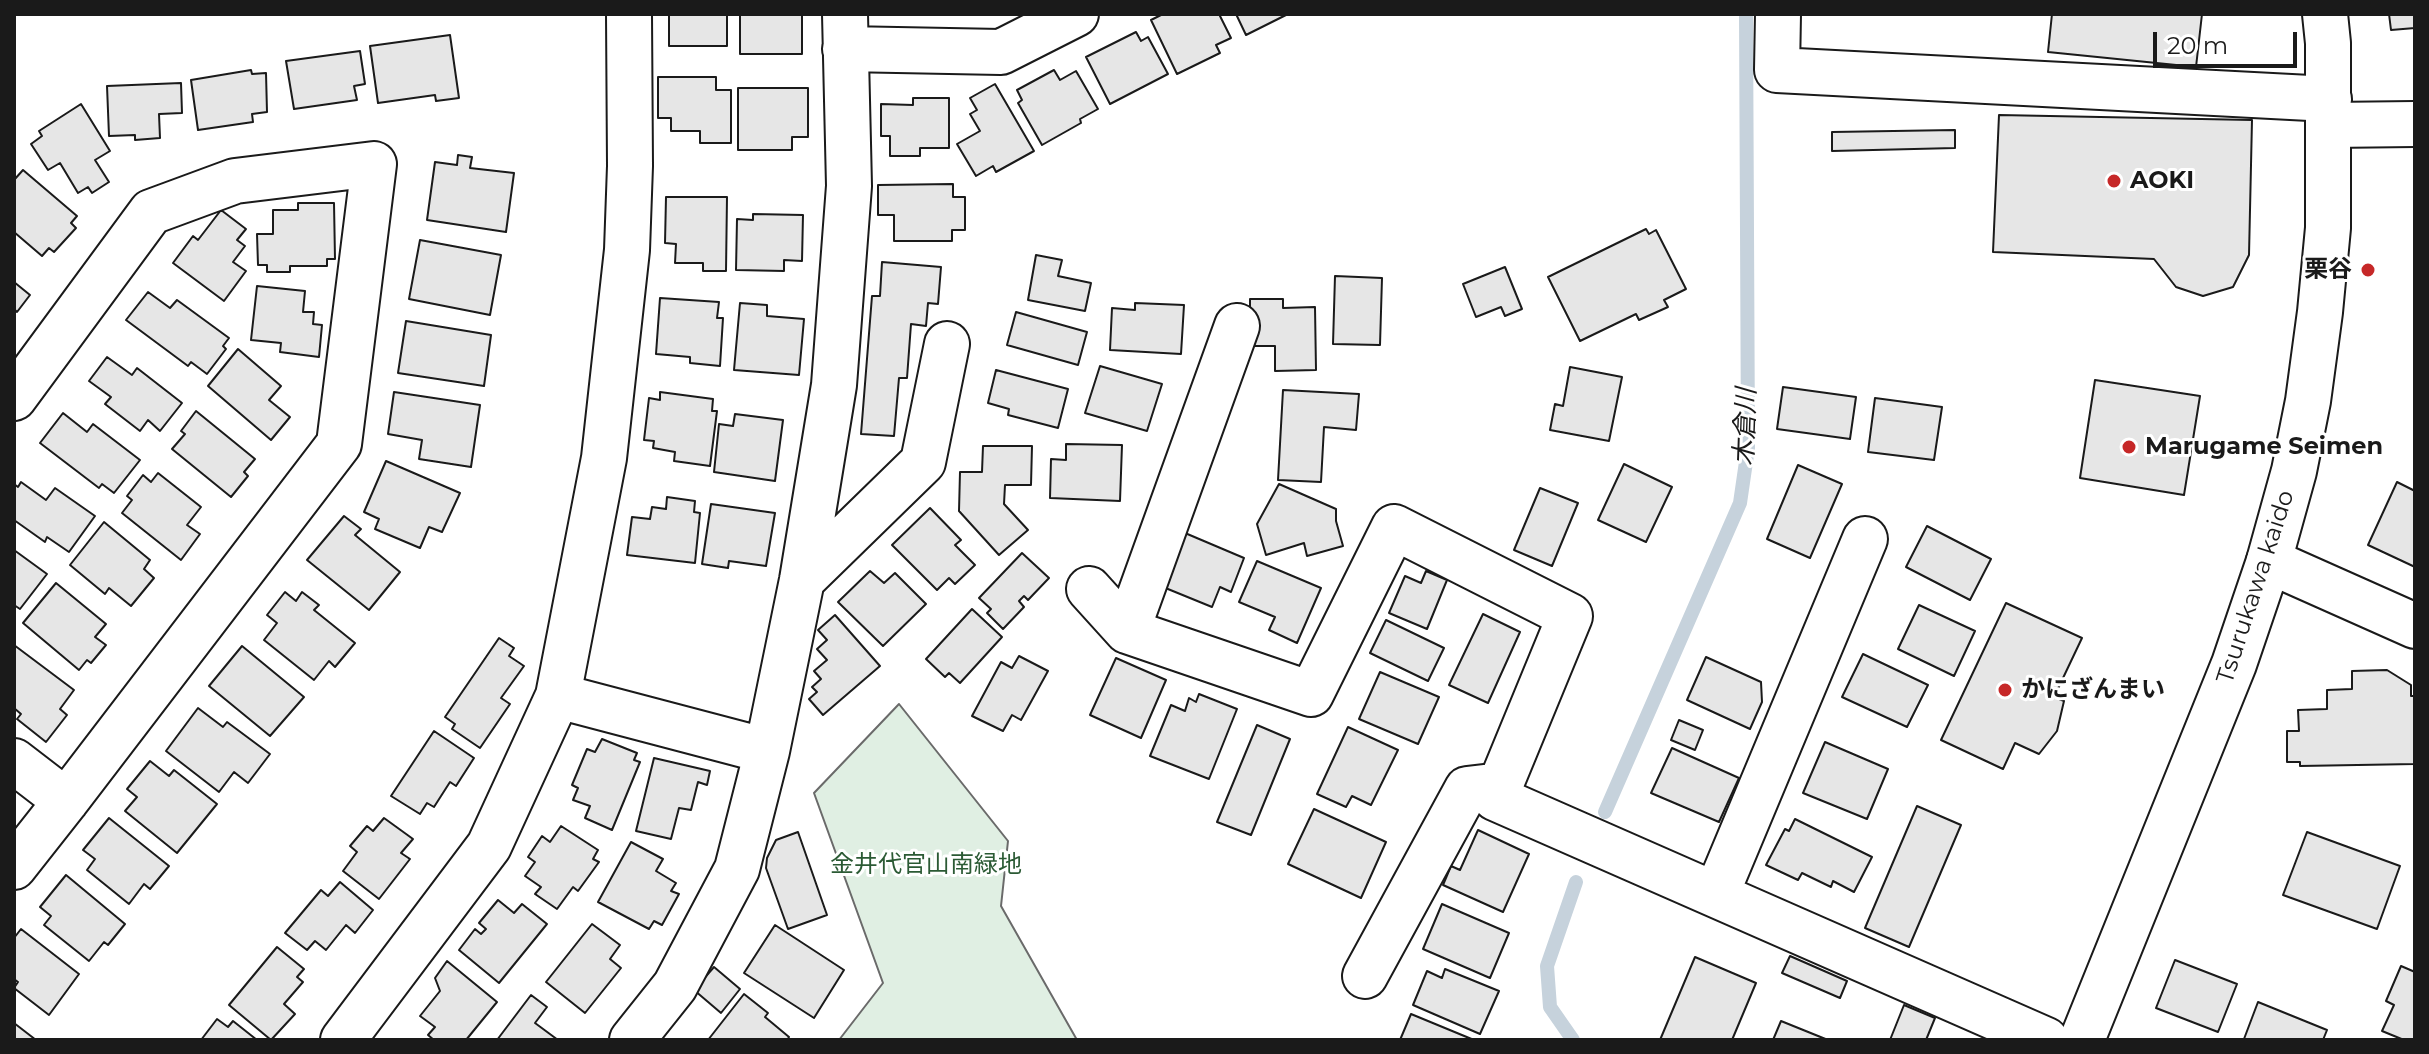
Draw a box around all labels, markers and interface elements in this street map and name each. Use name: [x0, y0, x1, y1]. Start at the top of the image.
scale bar: [2157, 16, 2301, 66]
text: 20 m: [2167, 31, 2228, 60]
place label: AOKI: [2130, 167, 2194, 195]
marker: AOKI: [2105, 172, 2123, 190]
place label: 栗谷: [2304, 256, 2352, 284]
marker: 栗谷: [2359, 261, 2377, 279]
water label: 木倉川: [1729, 387, 1763, 467]
place label: Marugame Seimen: [2145, 433, 2383, 461]
marker: Marugame Seimen: [2120, 438, 2138, 456]
street label: Tsurukawa kaido: [2211, 487, 2301, 687]
place label: かにざんまい: [2021, 676, 2165, 704]
marker: かにざんまい: [1996, 681, 2014, 699]
park label: 金井代官山南緑地: [830, 851, 1022, 879]

